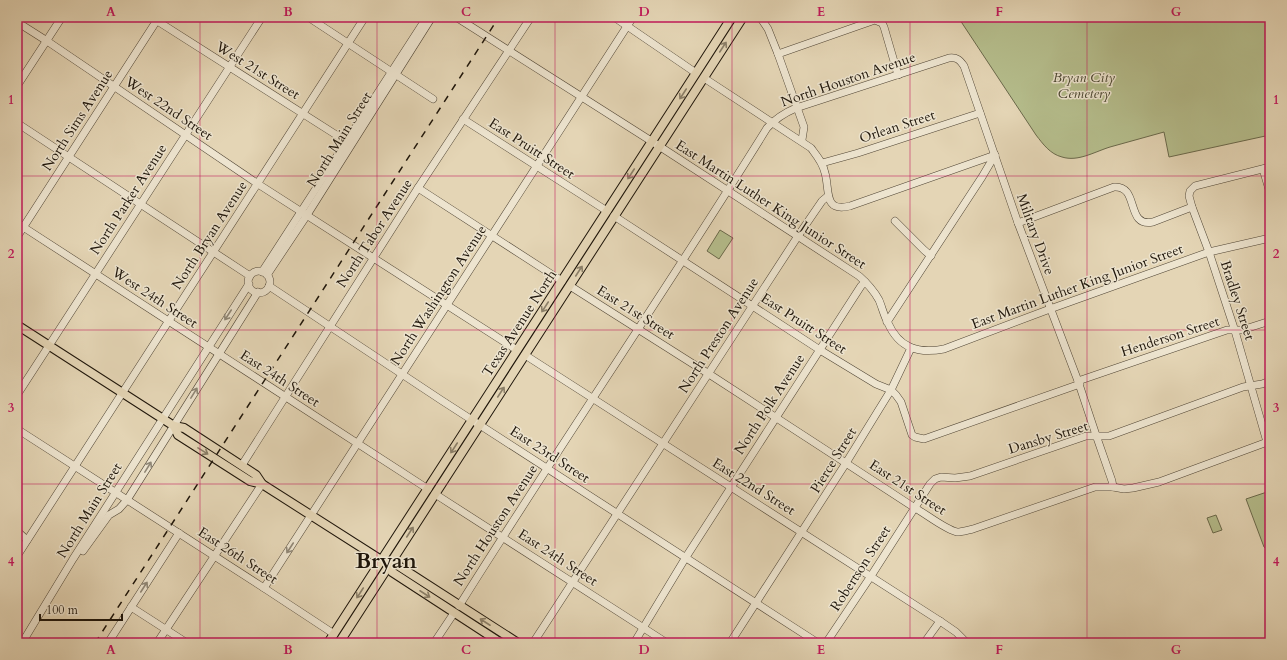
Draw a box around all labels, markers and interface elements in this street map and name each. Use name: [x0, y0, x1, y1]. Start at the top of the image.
text: A: [106, 3, 116, 21]
text: B: [283, 3, 293, 21]
text: C: [461, 3, 471, 21]
text: D: [638, 3, 650, 21]
text: E: [817, 3, 825, 21]
text: F: [995, 3, 1003, 21]
text: G: [1171, 3, 1182, 21]
street label: West 21st Street: [211, 37, 304, 104]
one-way arrow: [719, 42, 727, 53]
street label: North Houston Avenue: [778, 47, 918, 111]
street label: North Sims Avenue: [38, 66, 117, 175]
park label: Bryan City Cemetery: [1053, 68, 1115, 103]
street label: West 22nd Street: [120, 71, 217, 145]
street label: North Main Street: [302, 88, 377, 191]
one-way arrow: [678, 89, 687, 100]
text: 1: [8, 91, 14, 109]
text: 1: [1273, 91, 1279, 109]
street label: Orlean Street: [857, 105, 938, 148]
street label: East Pruitt Street: [485, 114, 579, 184]
street label: East Martin Luther King Junior Street: [672, 136, 870, 274]
street label: North Parker Avenue: [86, 140, 171, 258]
one-way arrow: [627, 168, 635, 179]
street label: North Tabor Avenue: [332, 175, 417, 291]
street label: North Bryan Avenue: [167, 177, 252, 293]
street label: Military Drive: [1012, 191, 1059, 277]
street label: North Washington Avenue: [386, 222, 491, 369]
street label: East Martin Luther King Junior Street: [969, 239, 1186, 334]
text: 2: [8, 245, 15, 263]
text: 2: [1273, 245, 1280, 263]
street label: Bradley Street: [1216, 258, 1260, 343]
street label: West 24th Street: [107, 262, 202, 333]
street label: Texas Avenue North: [478, 266, 561, 380]
one-way arrow: [575, 266, 583, 277]
street label: North Preston Avenue: [674, 274, 763, 397]
street label: East 21st Street: [593, 281, 679, 344]
street label: East Pruitt Street: [757, 289, 851, 359]
one-way arrow: [541, 301, 549, 312]
one-way arrow: [224, 309, 232, 321]
street label: Henderson Street: [1118, 311, 1222, 361]
street label: East 24th Street: [236, 346, 324, 412]
street label: North Polk Avenue: [730, 350, 809, 458]
one-way arrow: [497, 386, 505, 398]
one-way arrow: [191, 387, 199, 399]
text: 3: [8, 399, 15, 417]
text: 3: [1273, 399, 1280, 417]
street label: Dansby Street: [1006, 416, 1091, 459]
street label: East 23rd Street: [506, 421, 594, 488]
street label: Pierce Street: [806, 423, 861, 497]
one-way arrow: [450, 442, 458, 454]
one-way arrow: [197, 447, 209, 455]
street label: East 22nd Street: [709, 453, 799, 520]
street label: East 21st Street: [865, 455, 950, 520]
street label: North Main Street: [52, 459, 127, 562]
street label: North Houston Avenue: [449, 461, 542, 590]
one-way arrow: [144, 462, 152, 473]
street label: Robertson Street: [826, 521, 895, 615]
street label: East 26th Street: [194, 523, 282, 589]
street label: East 24th Street: [514, 525, 602, 591]
one-way arrow: [406, 527, 414, 538]
one-way arrow: [286, 542, 294, 553]
district label: Bryan: [355, 546, 417, 576]
text: 4: [8, 553, 15, 571]
text: 4: [1273, 553, 1280, 571]
one-way arrow: [140, 582, 148, 593]
one-way arrow: [356, 587, 364, 599]
one-way arrow: [419, 590, 431, 598]
scale bar: [40, 596, 122, 622]
text: 100 m: [46, 602, 79, 618]
one-way arrow: [480, 618, 491, 626]
text: A: [106, 641, 116, 659]
text: B: [283, 641, 293, 659]
text: C: [461, 641, 471, 659]
text: D: [638, 641, 650, 659]
text: E: [817, 641, 825, 659]
text: F: [995, 641, 1003, 659]
text: G: [1171, 641, 1182, 659]

